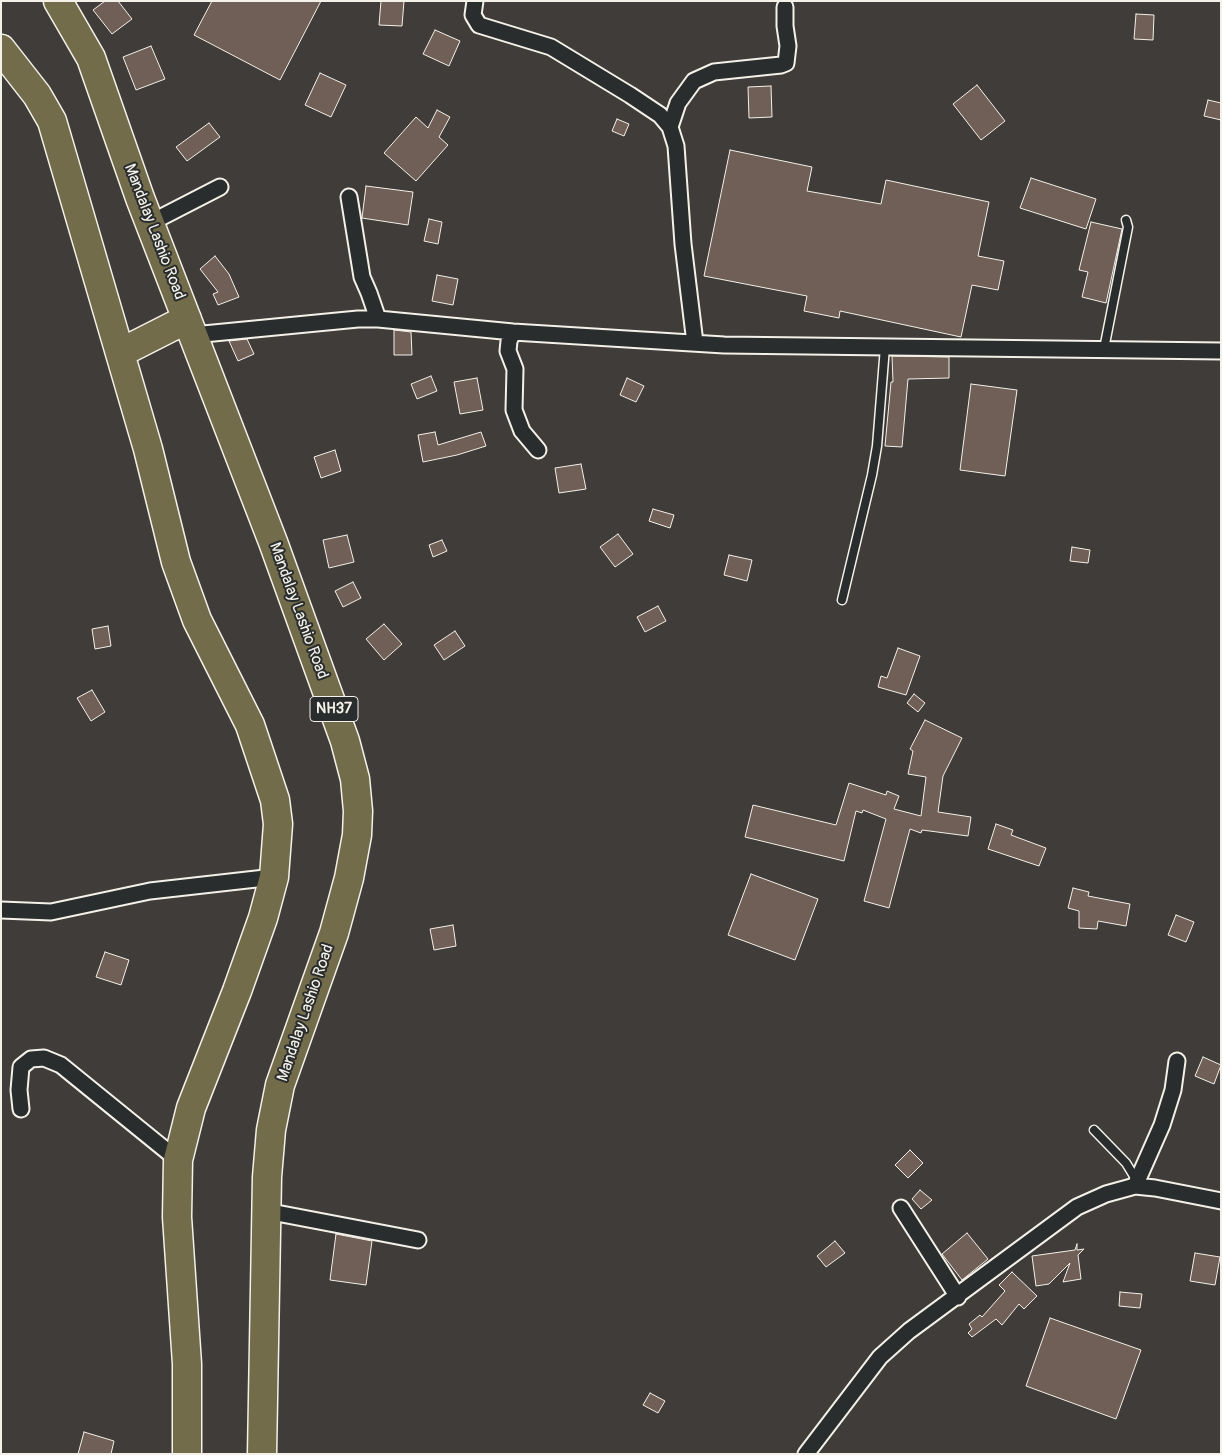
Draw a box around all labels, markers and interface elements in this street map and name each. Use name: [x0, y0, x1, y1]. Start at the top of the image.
street label: Mandalay Lashio Road: [119, 161, 189, 303]
street label: Mandalay Lashio Road: [264, 540, 332, 682]
road number: NH37: [310, 696, 358, 722]
street label: Mandalay Lashio Road: [274, 942, 338, 1084]

